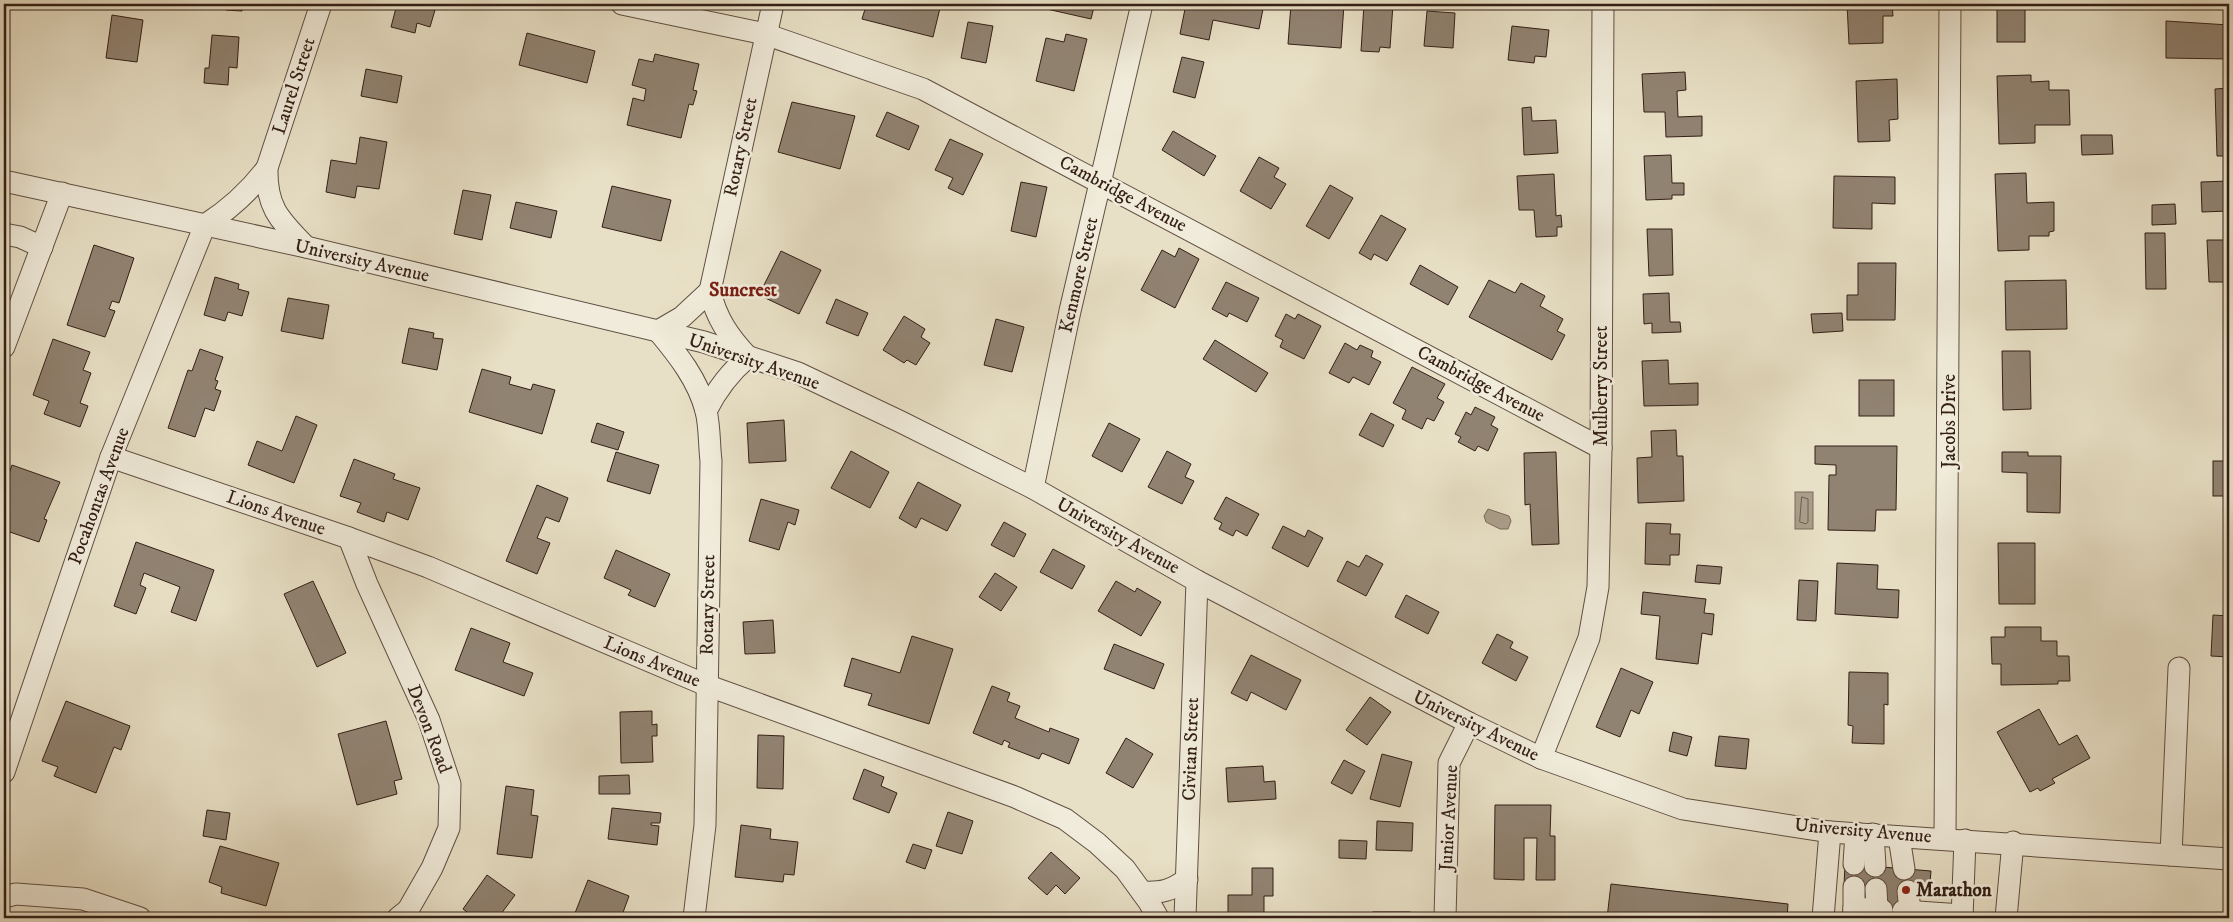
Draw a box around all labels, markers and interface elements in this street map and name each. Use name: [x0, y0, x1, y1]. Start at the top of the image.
street label: Laurel Street: [268, 35, 320, 137]
street label: Rotary Street: [719, 95, 763, 199]
street label: Cambridge Avenue: [1055, 151, 1191, 237]
street label: Kenmore Street: [1054, 215, 1104, 335]
street label: University Avenue: [292, 234, 432, 288]
district label: Suncrest: [709, 278, 778, 303]
street label: Mulberry Street: [1590, 326, 1613, 446]
street label: University Avenue: [685, 329, 823, 395]
street label: Cambridge Avenue: [1413, 341, 1549, 427]
street label: Jacobs Drive: [1938, 374, 1961, 470]
street label: Pocahontas Avenue: [63, 424, 135, 568]
street label: Lions Avenue: [224, 485, 329, 541]
street label: University Avenue: [1052, 493, 1184, 579]
street label: Rotary Street: [696, 554, 720, 656]
street label: Lions Avenue: [600, 631, 704, 693]
street label: Devon Road: [402, 682, 457, 777]
street label: University Avenue: [1409, 686, 1543, 767]
street label: Civitan Street: [1178, 697, 1204, 801]
street label: Junior Avenue: [1435, 764, 1463, 874]
street label: University Avenue: [1794, 814, 1933, 848]
place label: Marathon: [1916, 879, 1993, 902]
marker: Marathon: [1900, 884, 1912, 896]

